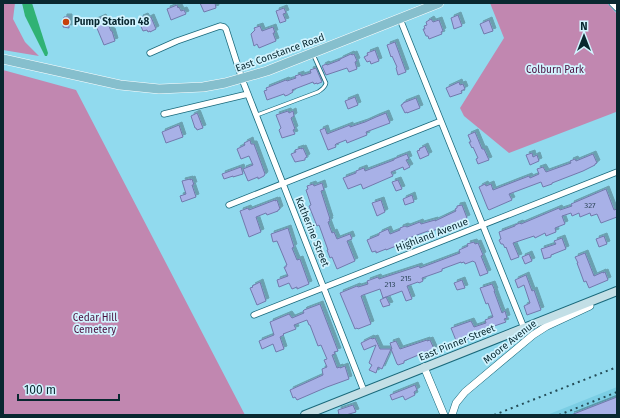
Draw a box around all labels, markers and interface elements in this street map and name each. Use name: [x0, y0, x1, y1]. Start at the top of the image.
place label: Pump Station 48: [74, 16, 149, 28]
north arrow: [564, 16, 604, 56]
marker: Pump Station 48: [61, 17, 71, 27]
text: N: [580, 20, 588, 33]
street label: East Constance Road: [234, 31, 326, 75]
park label: Colburn Park: [526, 64, 585, 76]
street label: Katherine Street: [293, 195, 332, 269]
house number: 327: [584, 201, 596, 210]
street label: Highland Avenue: [394, 216, 470, 254]
house number: 215: [400, 274, 412, 283]
house number: 213: [384, 280, 396, 289]
park label: Cedar Hill Cemetery: [73, 312, 117, 336]
street label: Moore Avenue: [481, 317, 539, 367]
street label: East Pinner Street: [417, 322, 497, 364]
scale bar: [18, 376, 119, 402]
text: 100 m: [24, 383, 56, 397]

